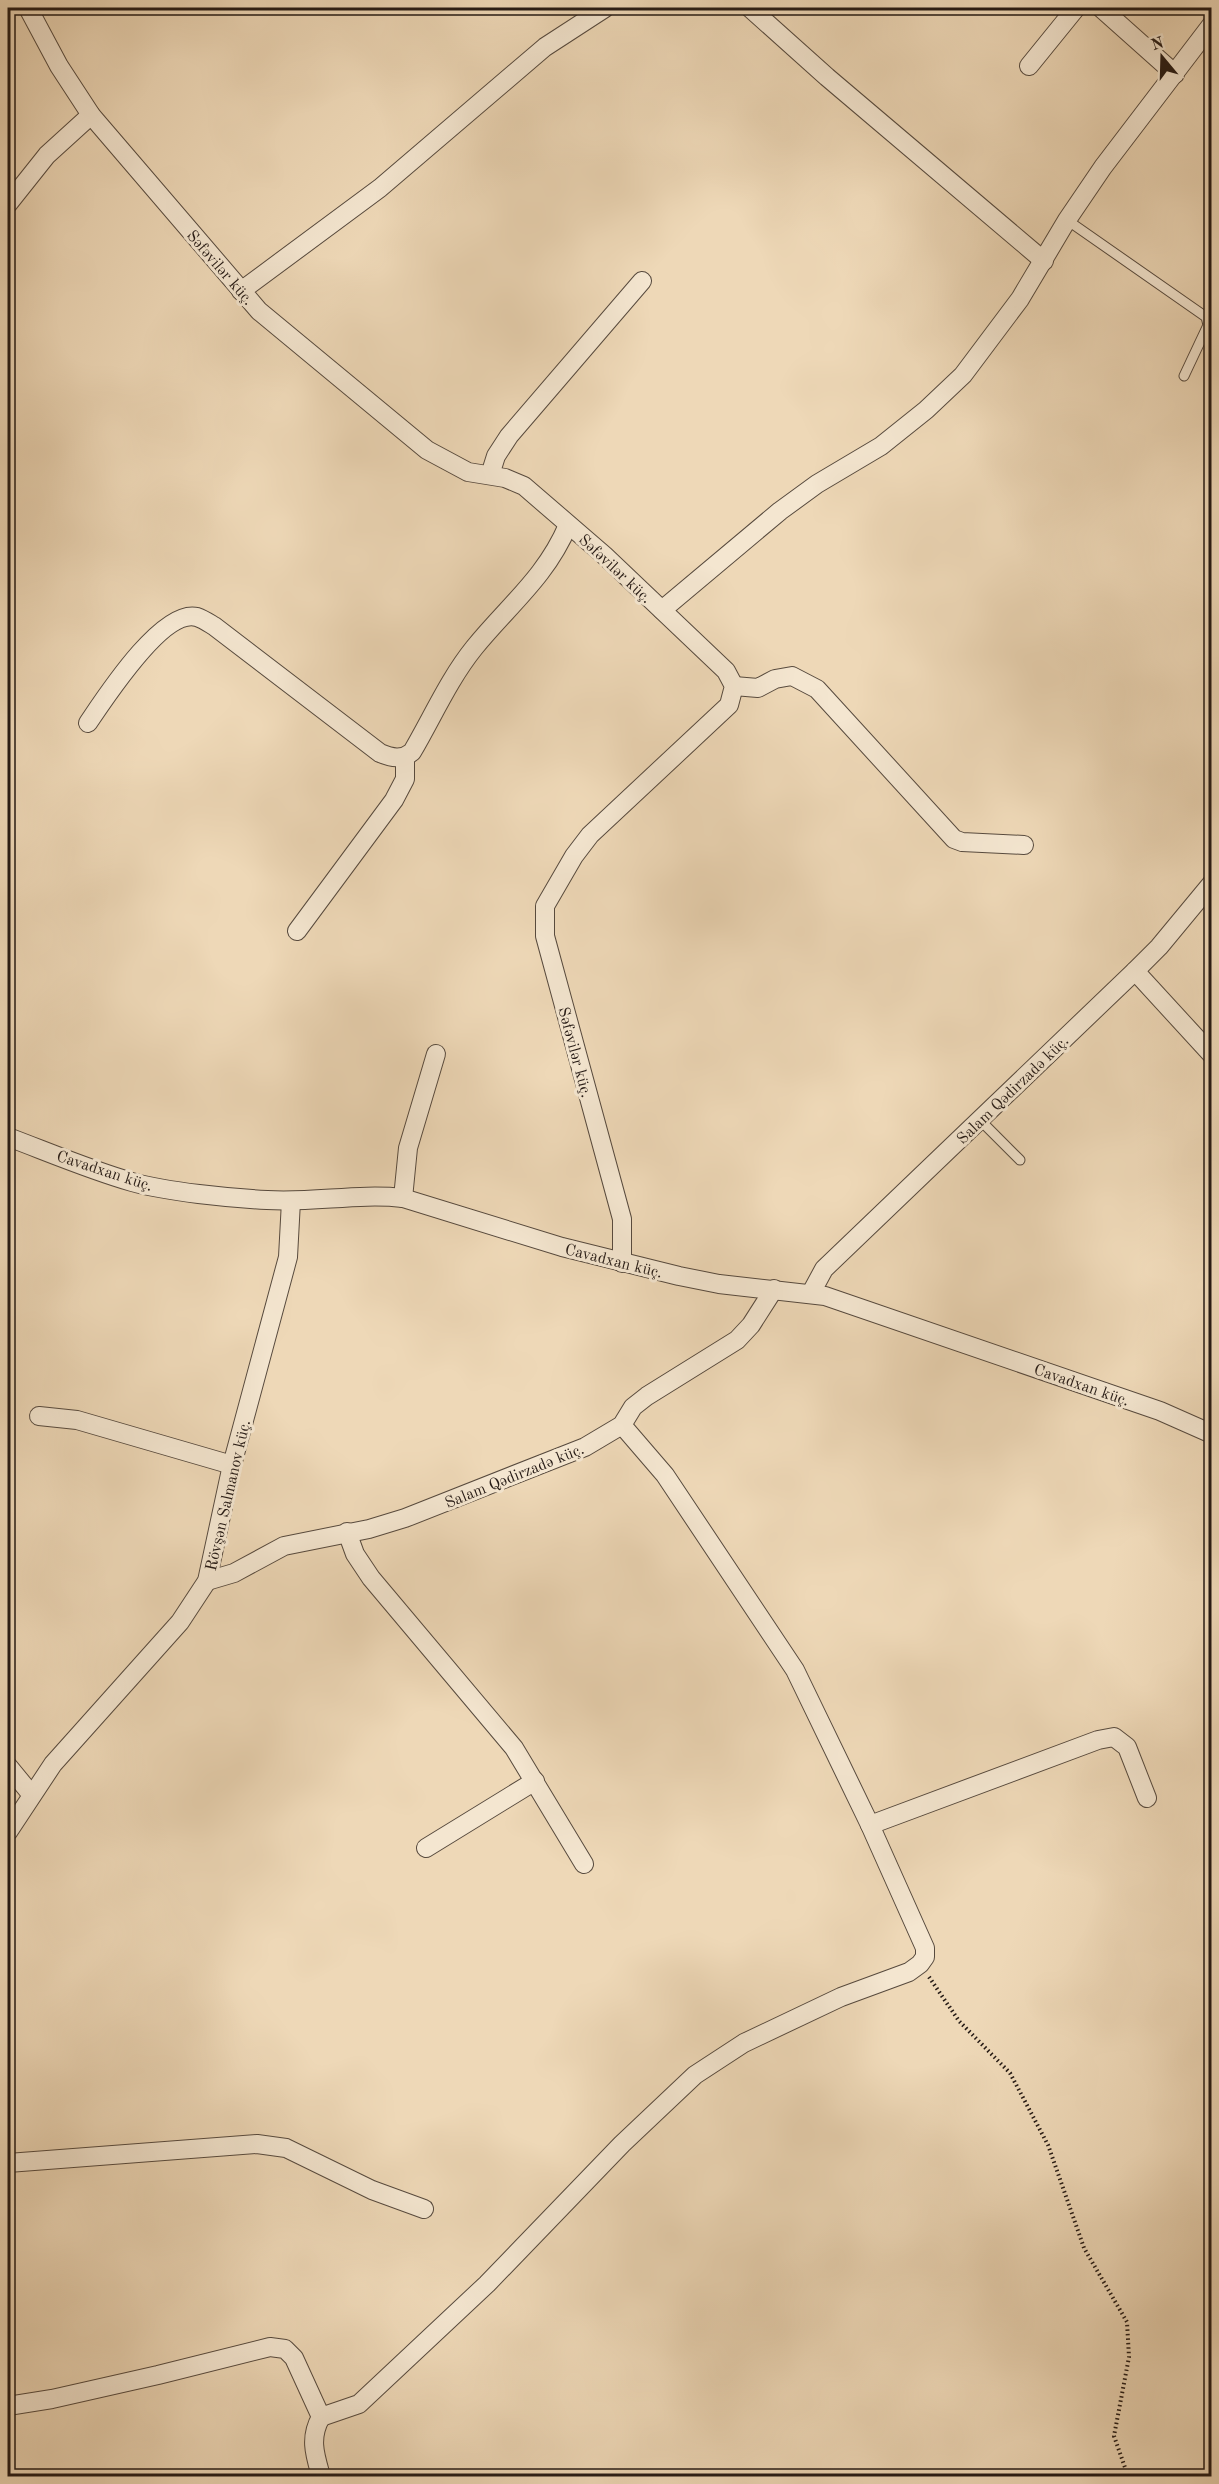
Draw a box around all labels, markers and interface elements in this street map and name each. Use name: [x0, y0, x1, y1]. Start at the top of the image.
north arrow: [1132, 27, 1192, 87]
text: N: [1149, 35, 1167, 54]
street label: Səfəvilər küç.: [183, 228, 256, 309]
street label: Səfəvilər küç.: [575, 532, 654, 607]
street label: Səfəvilər küç.: [554, 1005, 594, 1100]
street label: Salam Qədirzadə küç.: [954, 1033, 1072, 1148]
street label: Cavadxan küç.: [54, 1149, 154, 1195]
street label: Cavadxan küç.: [563, 1242, 664, 1282]
street label: Cavadxan küç.: [1031, 1362, 1131, 1410]
street label: Rövşən Salmanov küç.: [204, 1418, 254, 1573]
street label: Salam Qədirzadə küç.: [443, 1442, 587, 1512]

